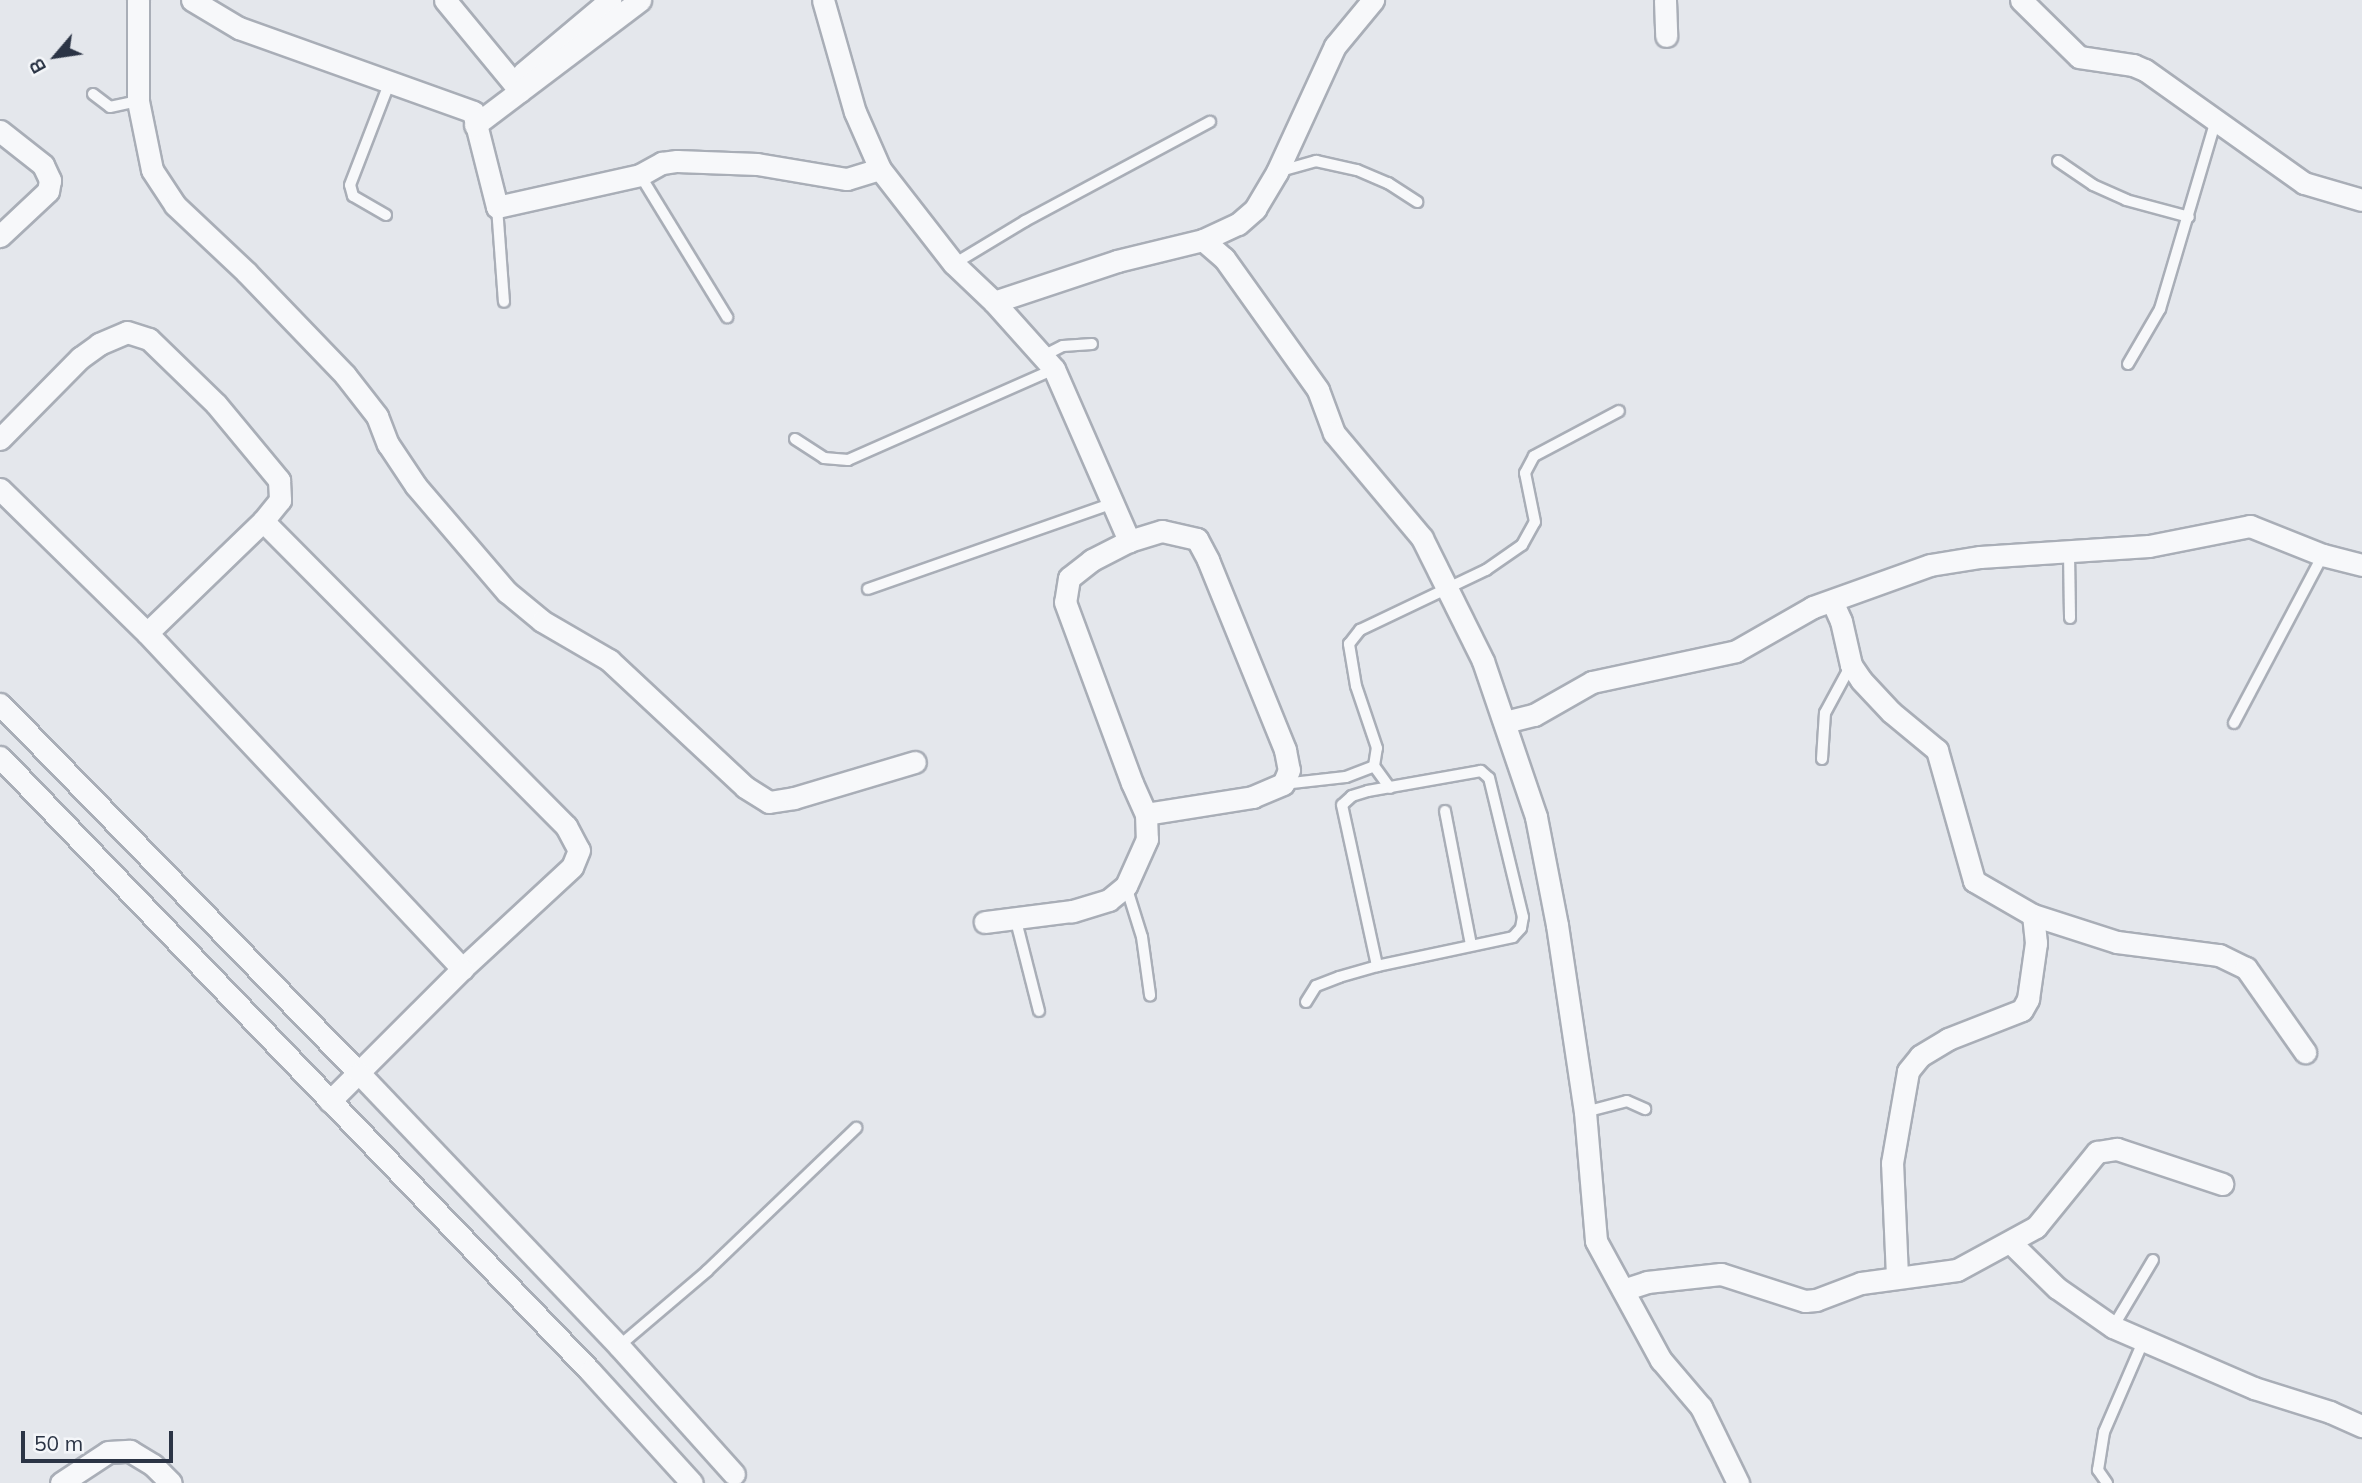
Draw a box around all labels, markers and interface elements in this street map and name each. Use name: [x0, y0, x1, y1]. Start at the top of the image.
north arrow: [21, 21, 91, 91]
text: B: [24, 55, 51, 78]
scale bar: [24, 1416, 177, 1460]
text: 50 m: [34, 1430, 83, 1456]

